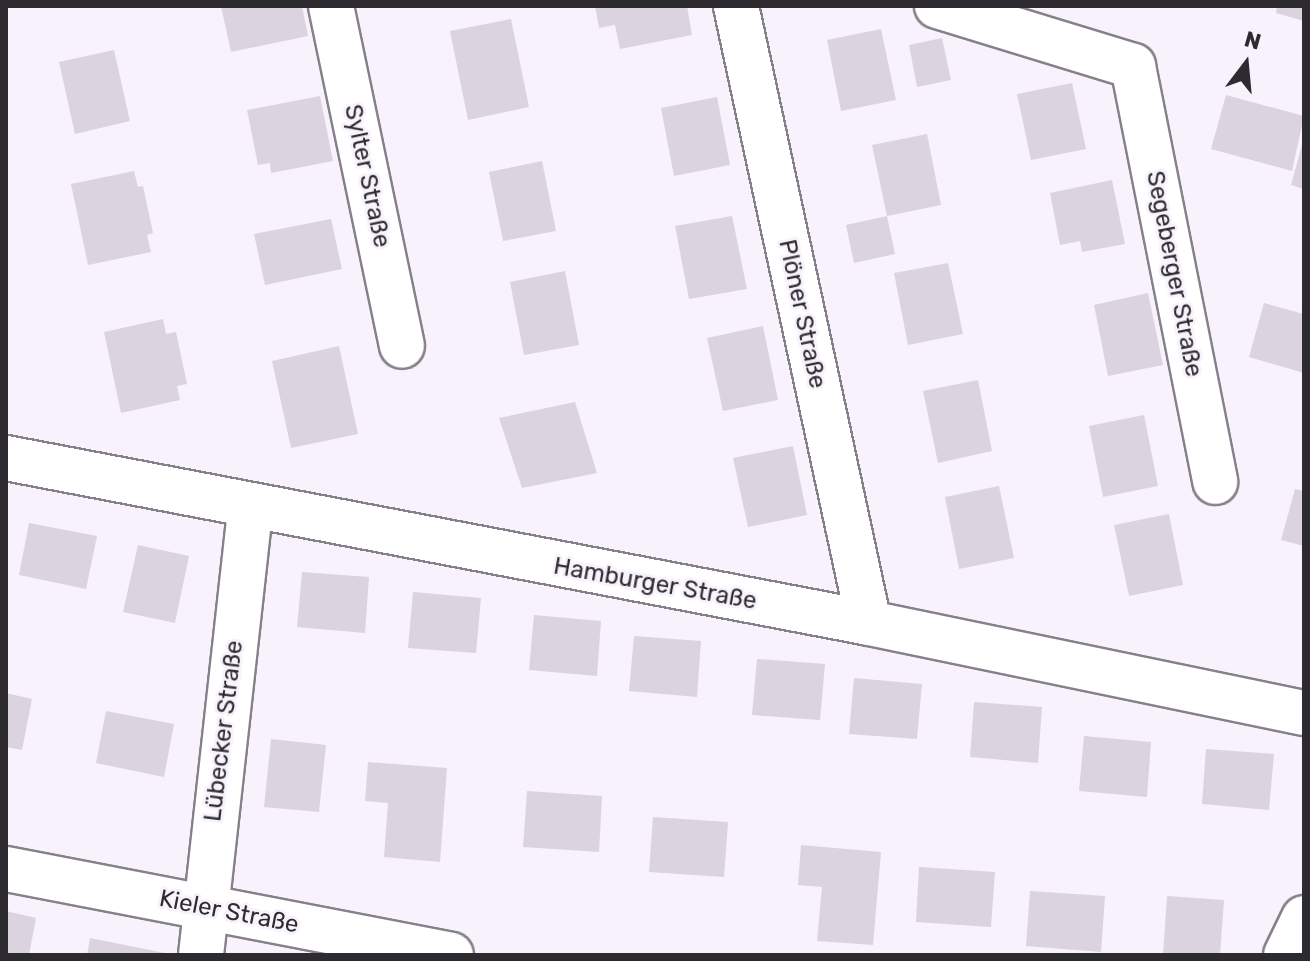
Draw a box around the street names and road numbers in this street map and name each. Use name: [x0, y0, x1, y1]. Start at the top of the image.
street label: Sylter Straße: [338, 102, 396, 250]
street label: Segeberger Straße: [1140, 168, 1208, 380]
street label: Plöner Straße: [772, 237, 832, 391]
street label: Hamburger Straße: [551, 552, 759, 616]
street label: Lübecker Straße: [199, 639, 249, 823]
street label: Kieler Straße: [157, 884, 301, 940]

